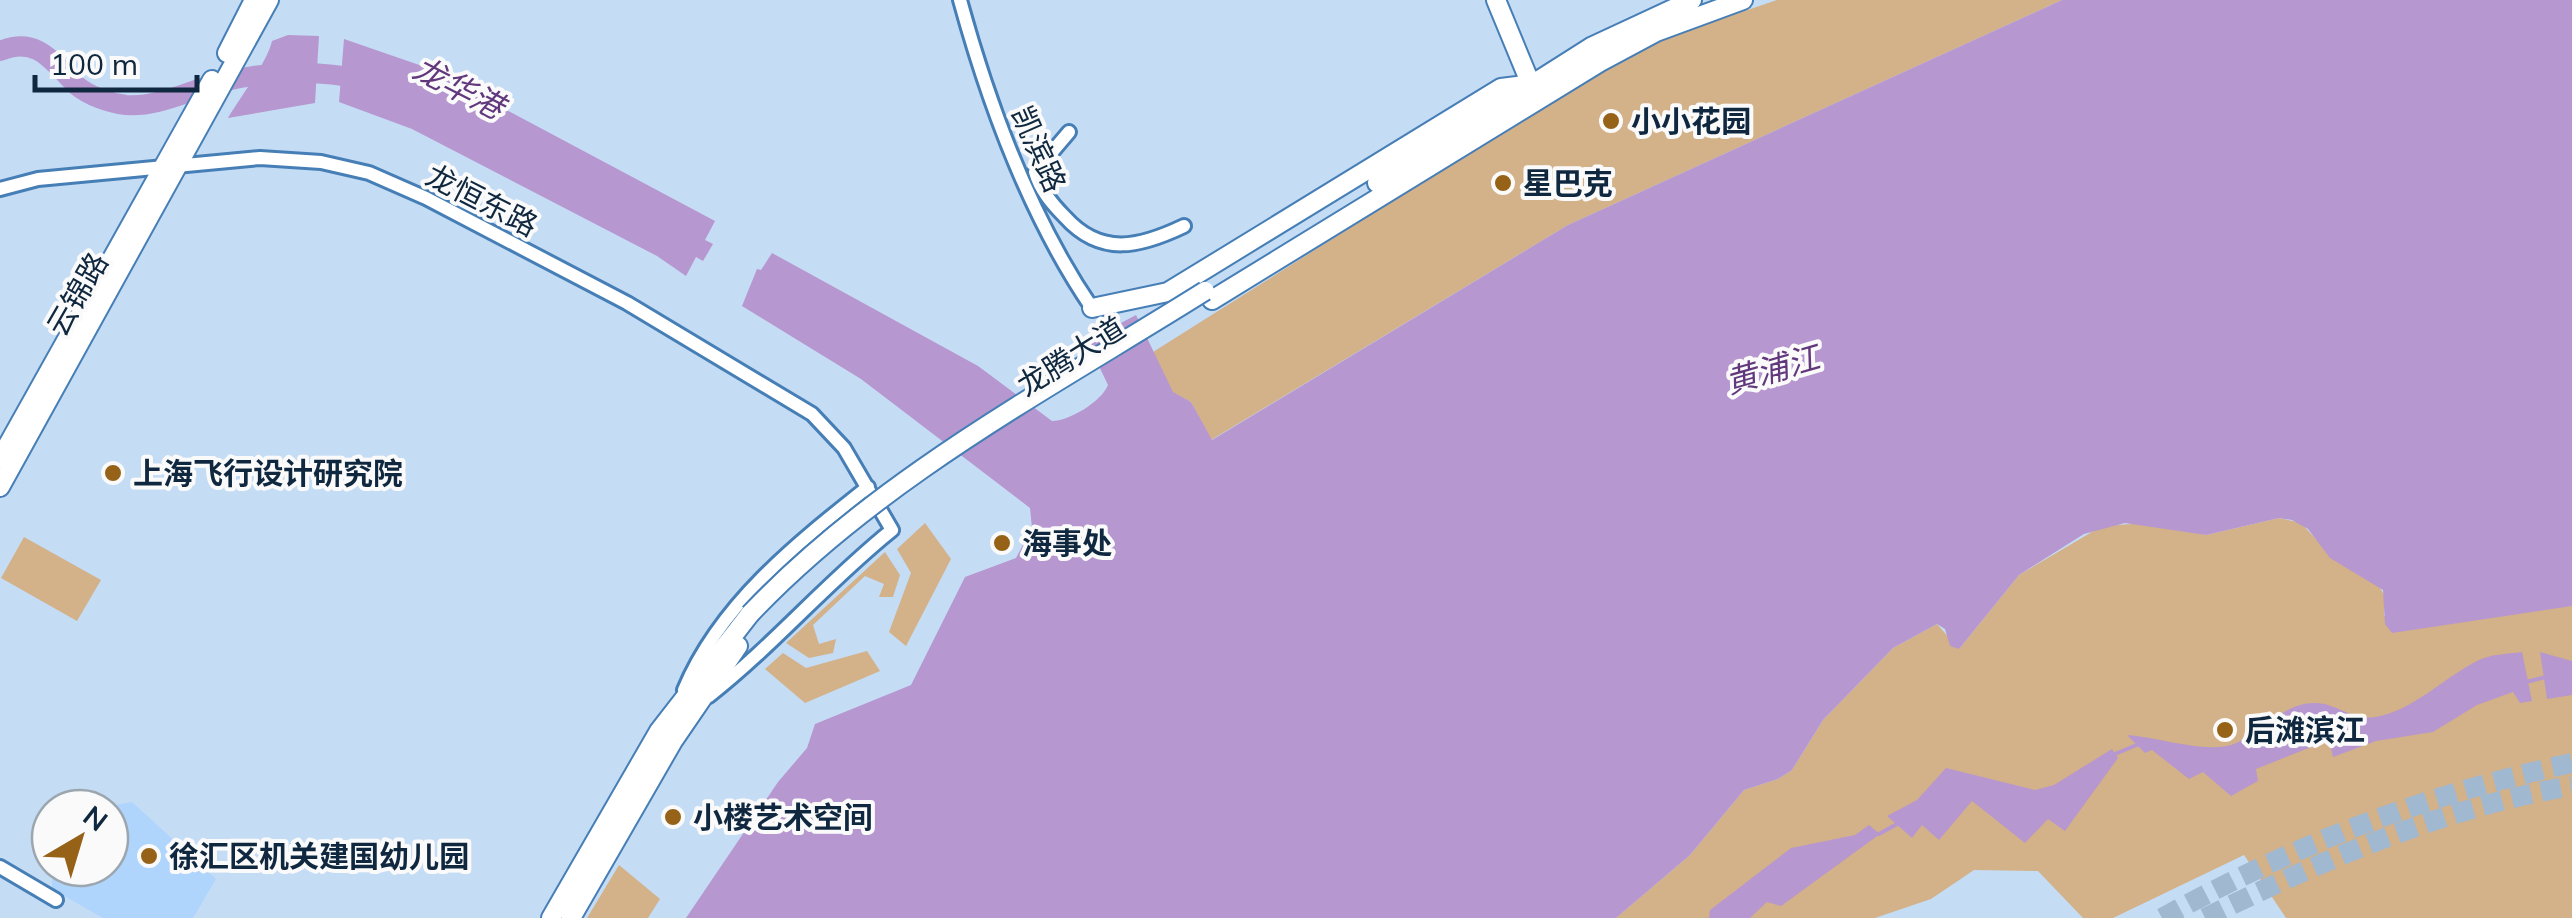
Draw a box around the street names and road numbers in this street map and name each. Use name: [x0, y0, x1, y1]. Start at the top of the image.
street label: 凯滨路: [1003, 100, 1075, 198]
street label: 龙恒东路: [420, 156, 544, 244]
street label: 云锦路: [38, 246, 116, 342]
street label: 龙腾大道: [1010, 308, 1132, 404]

